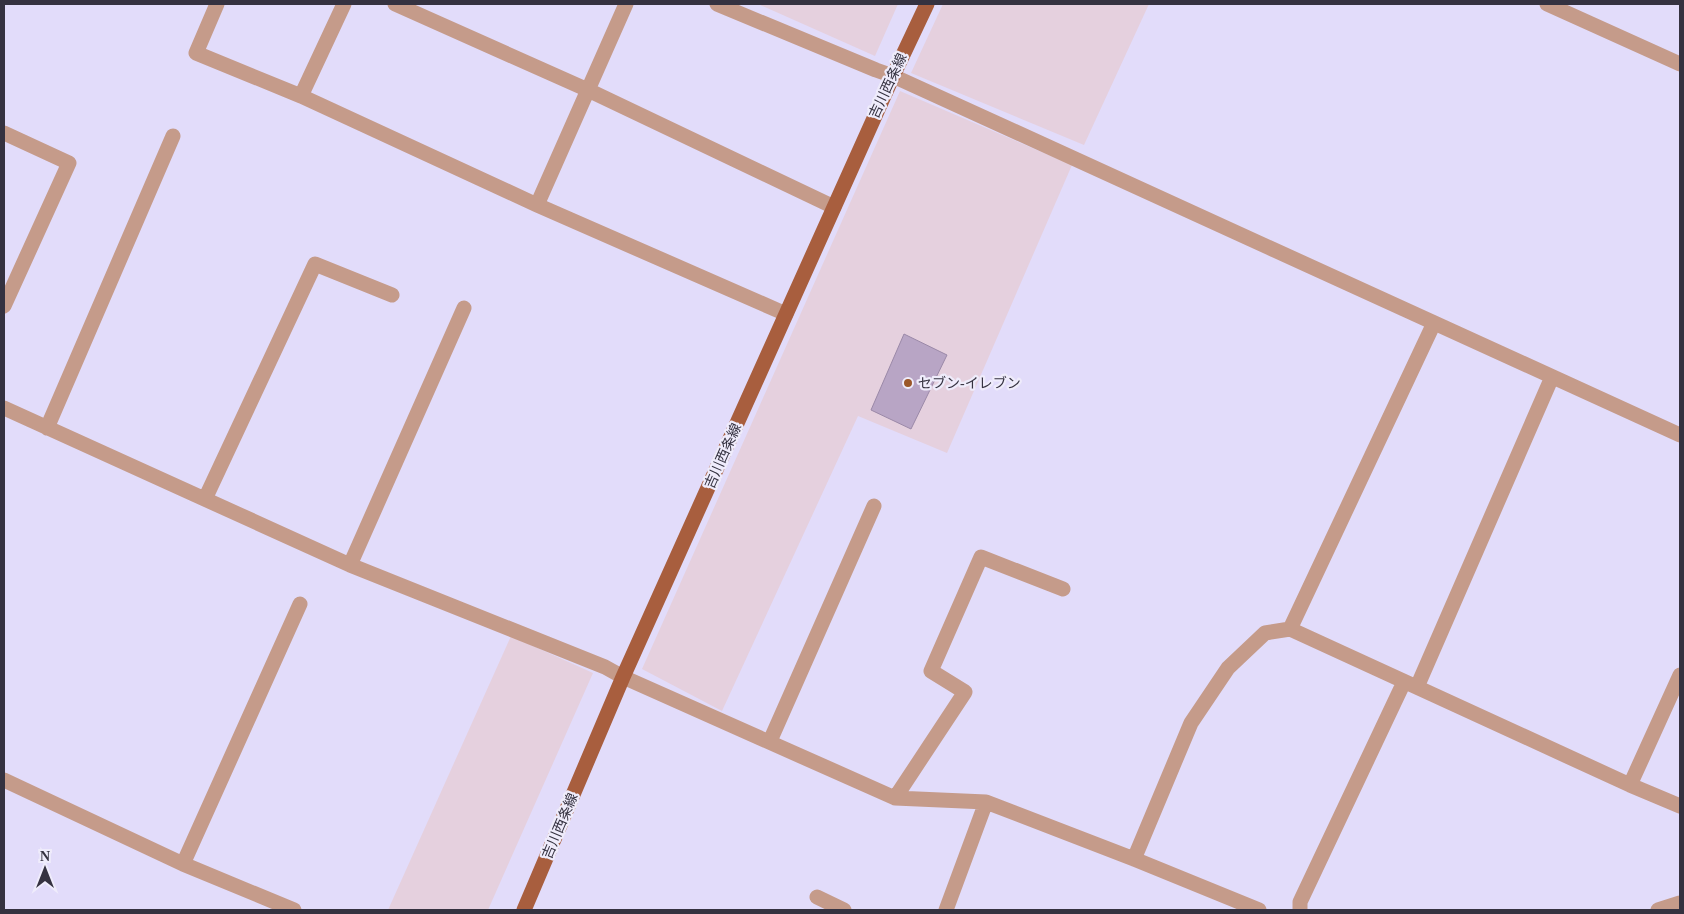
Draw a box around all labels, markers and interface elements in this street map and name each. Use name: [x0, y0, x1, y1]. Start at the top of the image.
street label: 吉川西条線: [866, 51, 910, 121]
place label: セブン-イレブン: [918, 375, 1021, 391]
marker: セブン-イレブン: [902, 377, 914, 389]
street label: 吉川西条線: [702, 421, 744, 491]
street label: 吉川西条線: [539, 791, 581, 861]
north arrow: [20, 844, 70, 894]
text: N: [40, 849, 50, 864]

